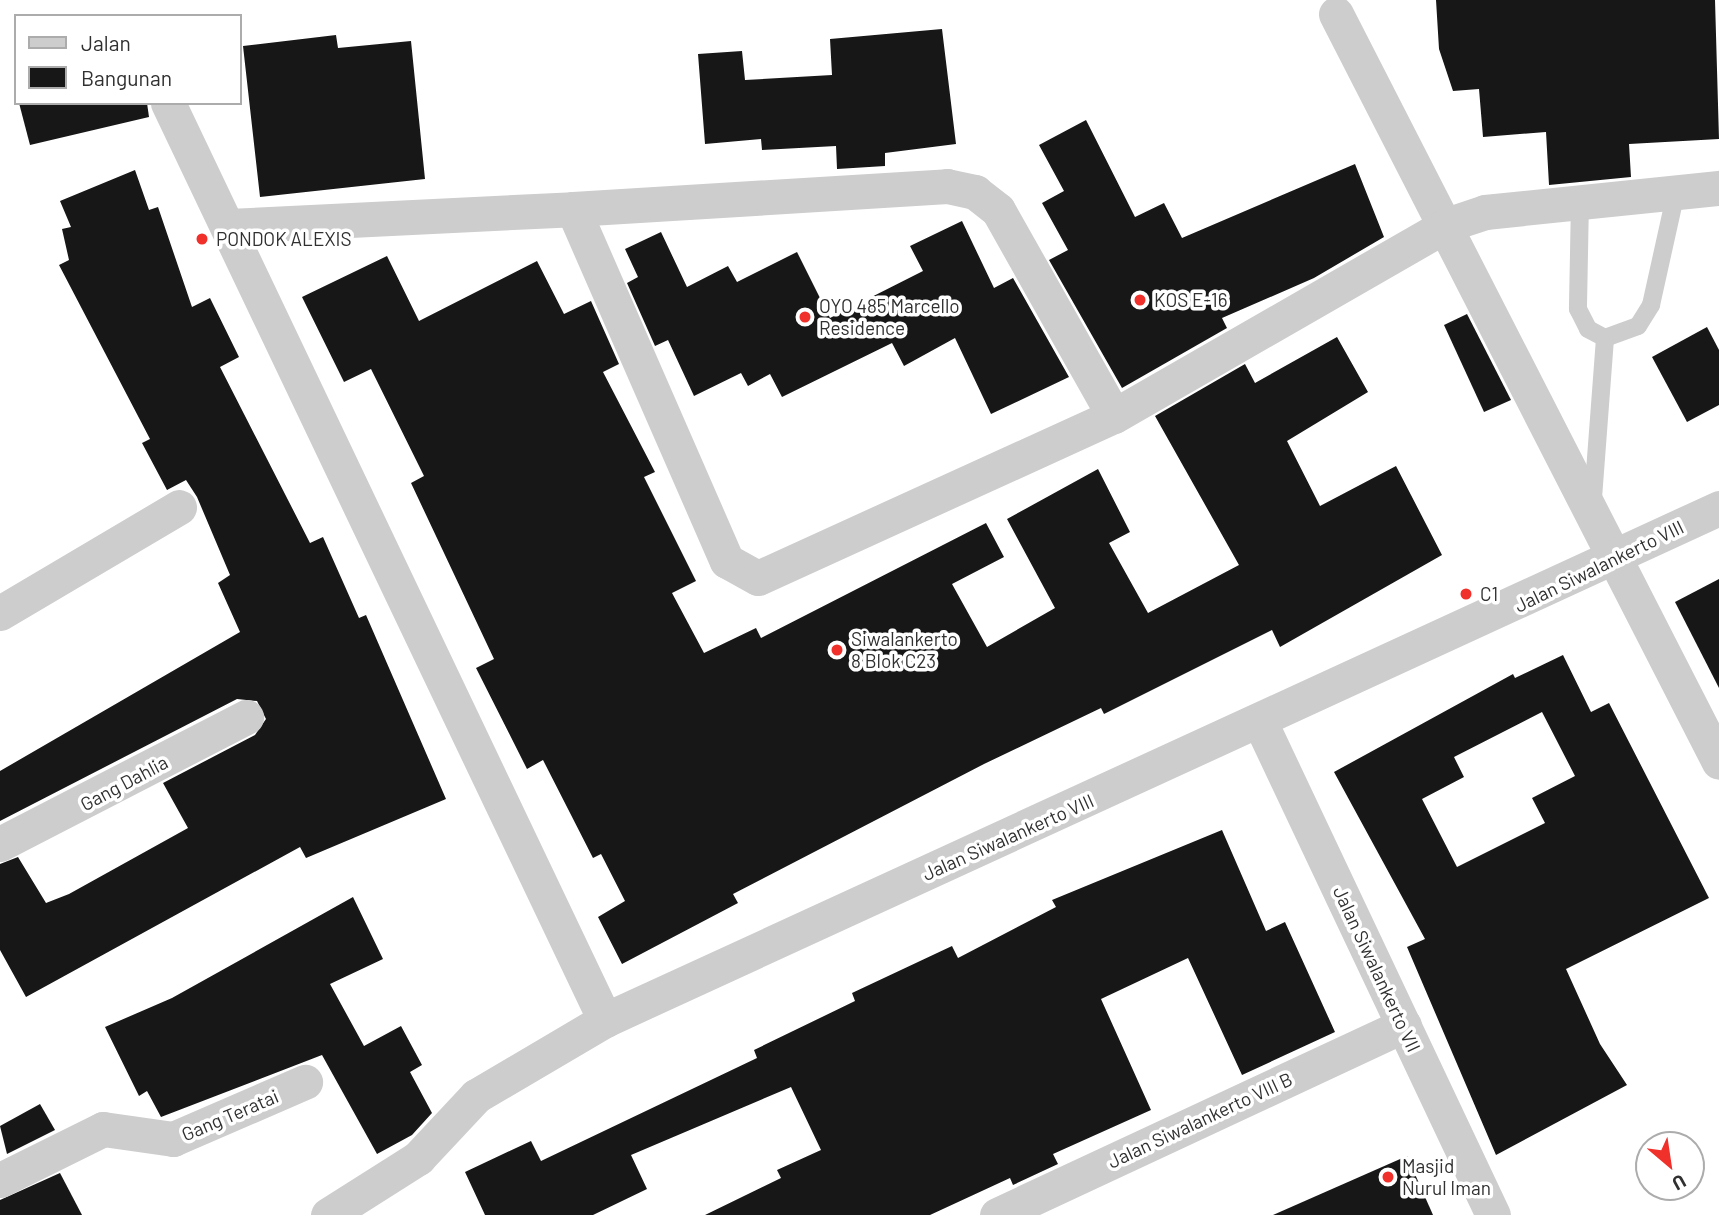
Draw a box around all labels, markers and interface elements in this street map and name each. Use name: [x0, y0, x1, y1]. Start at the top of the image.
legend: [14, 14, 242, 105]
text: Jalan: [81, 30, 131, 55]
text: Bangunan: [81, 65, 172, 90]
place label: PONDOK ALEXIS: [216, 228, 352, 250]
marker: PONDOK ALEXIS: [194, 231, 210, 247]
place label: KOS E-16: [1154, 289, 1228, 311]
marker: KOS E-16: [1132, 292, 1148, 308]
place label: OYO 485 Marcello Residence: [819, 295, 960, 339]
marker: OYO 485 Marcello Residence: [797, 309, 813, 325]
street label: Jalan Siwalankerto VIII: [1511, 515, 1687, 617]
place label: C1: [1480, 583, 1498, 605]
marker: C1: [1458, 586, 1474, 602]
place label: Siwalankerto 8 Blok C23: [851, 628, 958, 672]
marker: Siwalankerto 8 Blok C23: [829, 642, 845, 658]
street label: Gang Dahlia: [76, 750, 172, 816]
street label: Jalan Siwalankerto VIII: [919, 789, 1097, 885]
street label: Jalan Siwalankerto VII: [1329, 882, 1425, 1056]
street label: Jalan Siwalankerto VIII B: [1104, 1067, 1296, 1173]
street label: Gang Teratai: [178, 1084, 282, 1146]
north arrow: [1635, 1131, 1705, 1201]
place label: Masjid Nurul Iman: [1402, 1155, 1491, 1199]
marker: Masjid Nurul Iman: [1380, 1169, 1396, 1185]
text: U: [1669, 1170, 1690, 1196]

